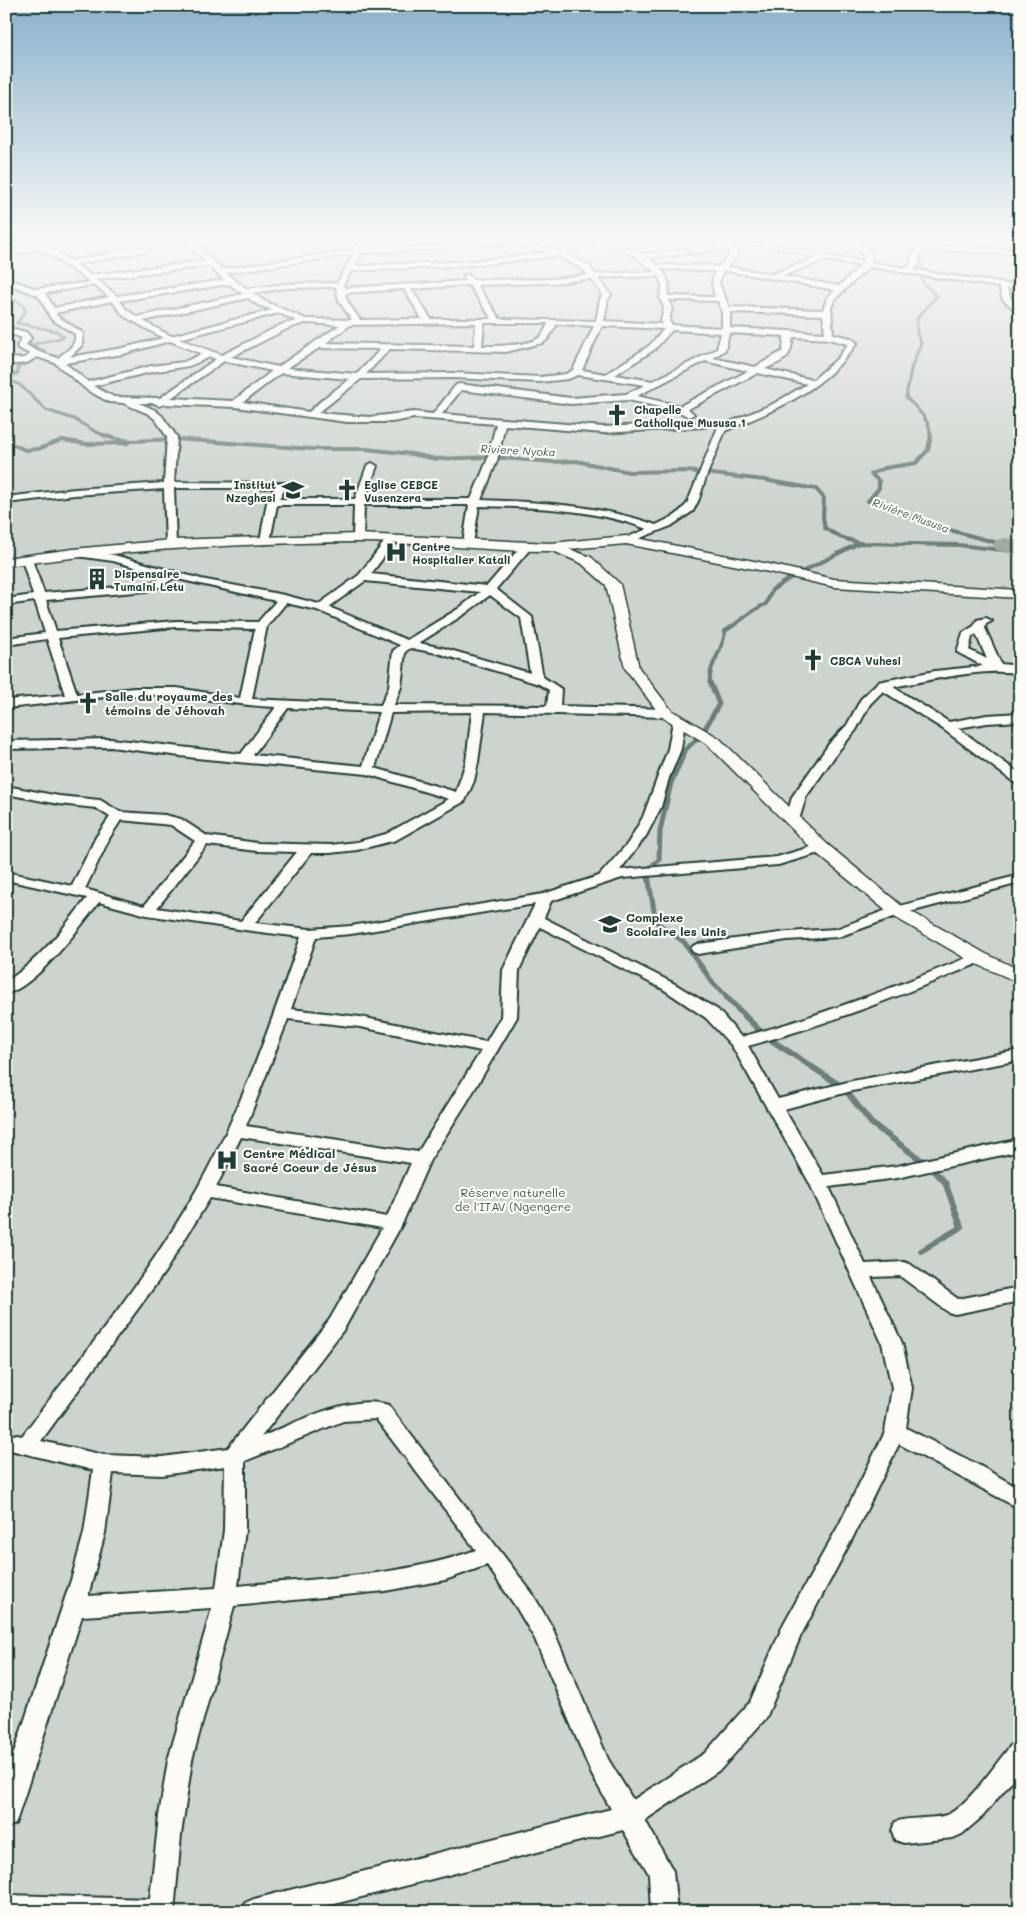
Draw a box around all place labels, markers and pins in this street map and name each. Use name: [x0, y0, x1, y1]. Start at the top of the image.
church icon: Chapelle Catholique Mususa 1: [604, 402, 630, 428]
place label: Chapelle Catholique Mususa 1: [634, 402, 746, 430]
place label: Institut Nzeghesi: [226, 477, 276, 505]
school or university icon: Institut Nzeghesi: [280, 477, 306, 503]
church icon: Eglise CEBCE Vusenzera: [334, 477, 360, 503]
place label: Eglise CEBCE Vusenzera: [364, 477, 438, 505]
hospital icon: Centre Hospitalier Katali: [383, 539, 409, 565]
place label: Centre Hospitalier Katali: [412, 539, 511, 567]
building icon: Dispensaire Tumaini Letu: [84, 566, 110, 592]
place label: Dispensaire Tumaini Letu: [114, 566, 184, 594]
church icon: CBCA Vuhesi: [800, 647, 826, 673]
place label: CBCA Vuhesi: [830, 653, 901, 668]
place label: Salle du royaume des témoins de Jéhovah: [105, 688, 233, 718]
church icon: Salle du royaume des témoins de Jéhovah: [75, 690, 101, 716]
place label: Complexe Scolaire les Unis: [626, 909, 727, 939]
school or university icon: Complexe Scolaire les Unis: [597, 911, 623, 937]
place label: Centre Médical Sacré Coeur de Jésus: [243, 1145, 377, 1175]
hospital icon: Centre Médical Sacré Coeur de Jésus: [214, 1147, 240, 1173]

